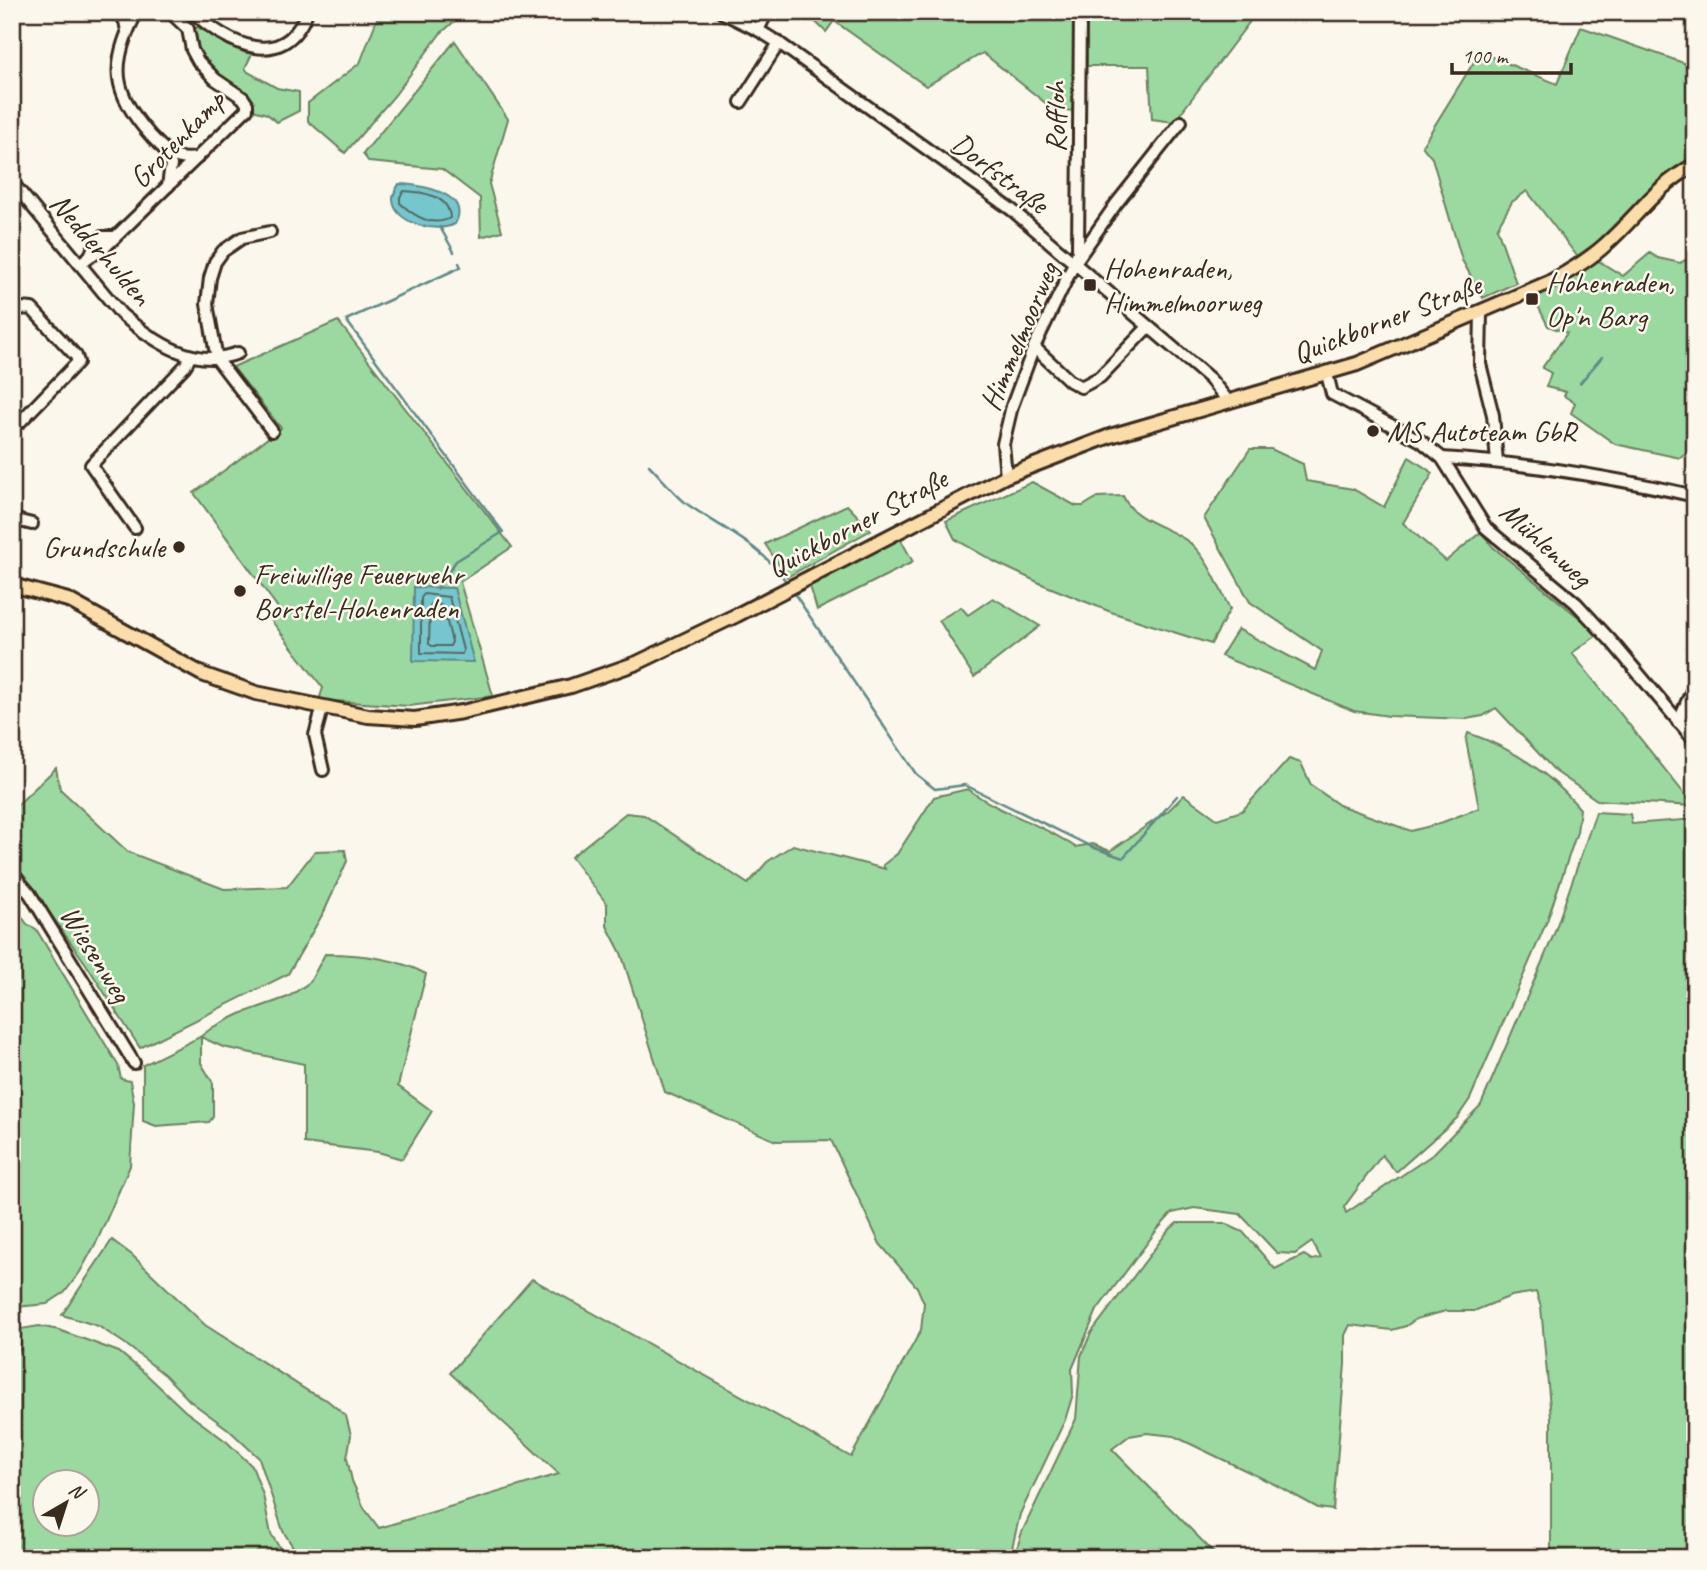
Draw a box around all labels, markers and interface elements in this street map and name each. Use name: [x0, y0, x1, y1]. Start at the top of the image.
scale bar: [1452, 32, 1570, 76]
text: 100 m: [1462, 43, 1509, 69]
street label: Roffloh: [1036, 79, 1074, 153]
street label: Grotenkamp: [121, 81, 234, 196]
street label: Dorfstraße: [944, 124, 1058, 223]
street label: Nedderhulden: [42, 185, 161, 314]
place label: Hohenraden, Himmelmoorweg: [1104, 249, 1263, 321]
street label: Himmelmoorweg: [971, 255, 1068, 416]
place label: Hohenraden, Op'n Barg: [1546, 263, 1675, 335]
street label: Quickborner Straße: [1287, 265, 1489, 372]
marker: Hohenraden, Himmelmoorweg: [1082, 277, 1098, 293]
marker: Hohenraden, Op'n Barg: [1524, 291, 1540, 307]
place label: MS Autoteam GbR: [1387, 412, 1579, 450]
marker: MS Autoteam GbR: [1365, 423, 1381, 439]
street label: Quickborner Straße: [760, 459, 956, 586]
street label: Mühlenweg: [1492, 493, 1602, 597]
place label: Grundschule: [43, 528, 167, 566]
marker: Grundschule: [171, 539, 187, 555]
place label: Freiwillige Feuerwehr Borstel-Hohenraden: [254, 555, 466, 627]
marker: Freiwillige Feuerwehr Borstel-Hohenraden: [232, 583, 248, 599]
street label: Wiesenweg: [51, 898, 141, 1011]
north arrow: [32, 1468, 102, 1538]
text: N: [64, 1478, 91, 1506]

